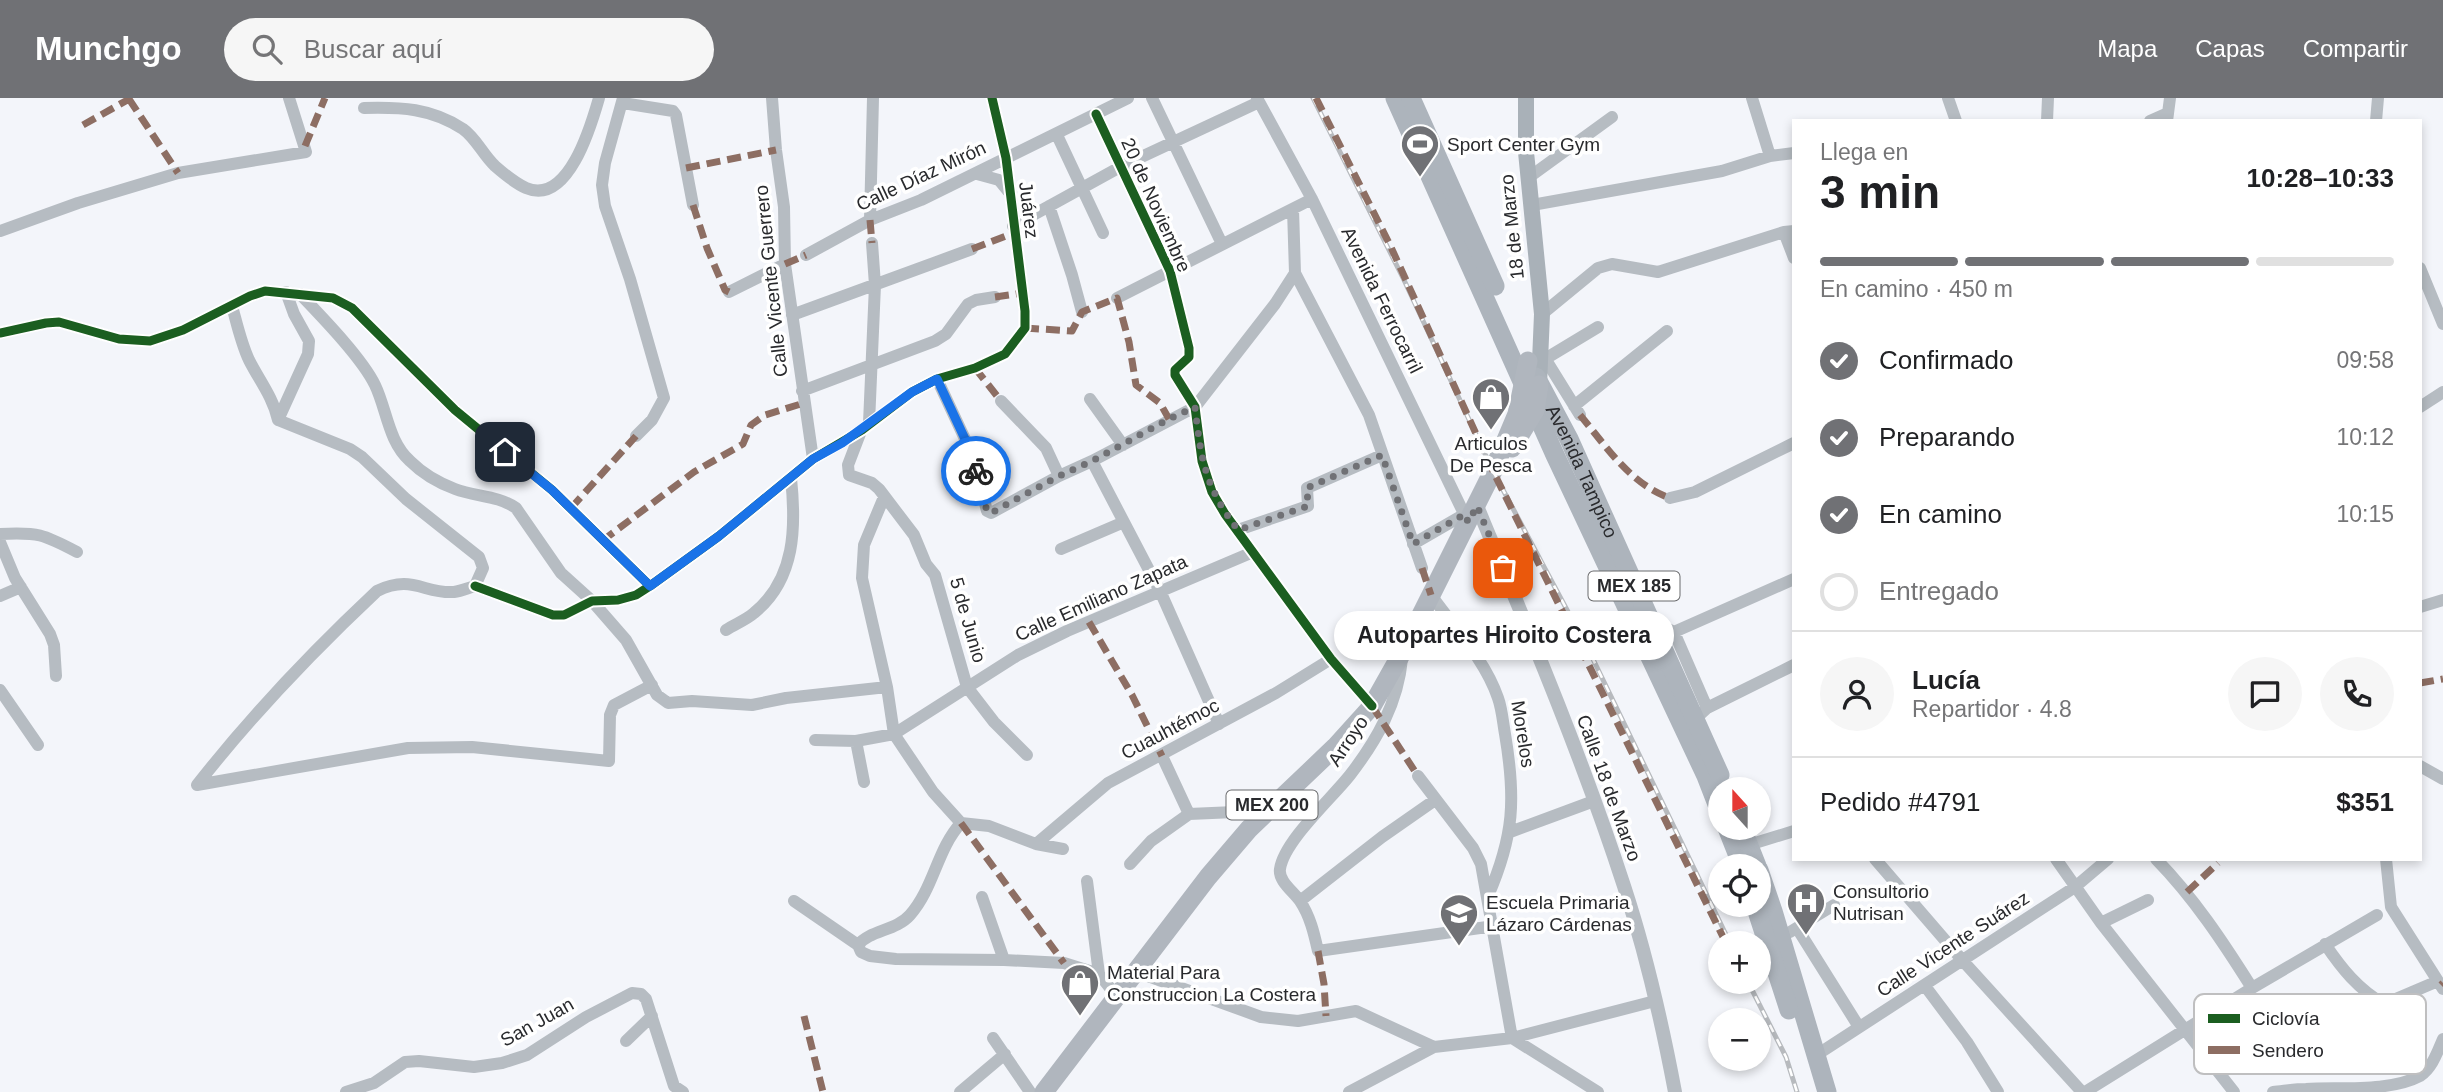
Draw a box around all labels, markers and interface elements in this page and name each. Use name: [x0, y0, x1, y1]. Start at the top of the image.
search box: [224, 18, 714, 81]
text: Munchgo: [35, 30, 182, 67]
icon: search: [248, 30, 286, 68]
text: Buscar aquí: [304, 34, 442, 64]
text: Mapa: [2097, 35, 2157, 62]
text: Capas: [2195, 35, 2265, 62]
text: Compartir: [2303, 35, 2408, 62]
sports icon: Sport Center Gym: [1399, 123, 1441, 178]
place label: Sport Center Gym: [1447, 134, 1600, 155]
street label: 20 de Noviembre: [1117, 135, 1195, 275]
street label: Calle Díaz Mirón: [853, 137, 989, 215]
text: Llega en: [1820, 139, 1908, 165]
text: 10:28–10:33: [2247, 163, 2394, 193]
text: 3 min: [1820, 166, 1940, 218]
street label: 18 de Marzo: [1496, 173, 1528, 281]
street label: Juárez: [1015, 180, 1043, 240]
street label: Calle Vicente Guerrero: [750, 184, 792, 378]
street label: Avenida Ferrocarril: [1337, 223, 1427, 377]
text: En camino · 450 m: [1820, 276, 2013, 302]
icon: check: [1820, 342, 1858, 380]
text: Confirmado: [1879, 345, 2013, 375]
text: 09:58: [2336, 347, 2394, 373]
shop icon: Articulos De Pesca: [1470, 376, 1512, 431]
street label: Avenida Tampico: [1542, 401, 1622, 541]
icon: check: [1820, 419, 1858, 457]
pin: [475, 422, 535, 482]
text: Preparando: [1879, 422, 2015, 452]
text: 10:12: [2336, 424, 2394, 450]
icon: home: [486, 433, 524, 471]
place label: Articulos De Pesca: [1450, 433, 1533, 476]
courier: [941, 436, 1011, 506]
icon: bike: [957, 452, 995, 490]
icon: check: [1820, 496, 1858, 534]
text: En camino: [1879, 499, 2002, 529]
text: 10:15: [2336, 501, 2394, 527]
pin: [1473, 538, 1533, 598]
icon: bag: [1484, 549, 1522, 587]
street label: Calle Emiliano Zapata: [1012, 550, 1191, 645]
road number: MEX 185: [1588, 572, 1680, 600]
street label: 5 de Junio: [946, 575, 990, 665]
text: Entregado: [1879, 576, 1999, 606]
callout: Autopartes Hiroito Costera: [1333, 610, 1673, 659]
text: Autopartes Hiroito Costera: [1357, 622, 1651, 648]
button: person: [1820, 657, 1894, 731]
button: chat: [2228, 657, 2302, 731]
button: phone: [2320, 657, 2394, 731]
text: Lucía: [1912, 665, 1980, 695]
street label: Cuauhtémoc: [1118, 694, 1222, 764]
text: Repartidor · 4.8: [1912, 696, 2072, 722]
street label: Morelos: [1507, 699, 1539, 769]
street label: Arroyo: [1324, 712, 1372, 770]
street label: Calle 18 de Marzo: [1573, 712, 1645, 864]
north arrow: [1708, 777, 1771, 840]
map controls: [1708, 777, 1771, 1071]
text: Pedido #4791: [1820, 787, 1980, 817]
text: $351: [2336, 787, 2394, 817]
road number: MEX 200: [1226, 790, 1318, 820]
button: locate: [1708, 854, 1771, 917]
hospital icon: Consultorio Nutrisan: [1785, 881, 1827, 936]
place label: Consultorio Nutrisan: [1833, 881, 1929, 924]
street label: Calle Vicente Suárez: [1873, 887, 2033, 1001]
school or university icon: Escuela Primaria Lázaro Cárdenas: [1438, 892, 1480, 947]
place label: Escuela Primaria Lázaro Cárdenas: [1486, 892, 1632, 935]
button: +: [1708, 931, 1771, 994]
shop icon: Material Para Construccion La Costera: [1059, 962, 1101, 1017]
place label: Material Para Construccion La Costera: [1107, 962, 1317, 1005]
street label: San Juan: [497, 993, 577, 1051]
legend: [2194, 994, 2426, 1074]
button: −: [1708, 1008, 1771, 1071]
text: Ciclovía: [2252, 1008, 2320, 1029]
text: Sendero: [2252, 1040, 2324, 1061]

